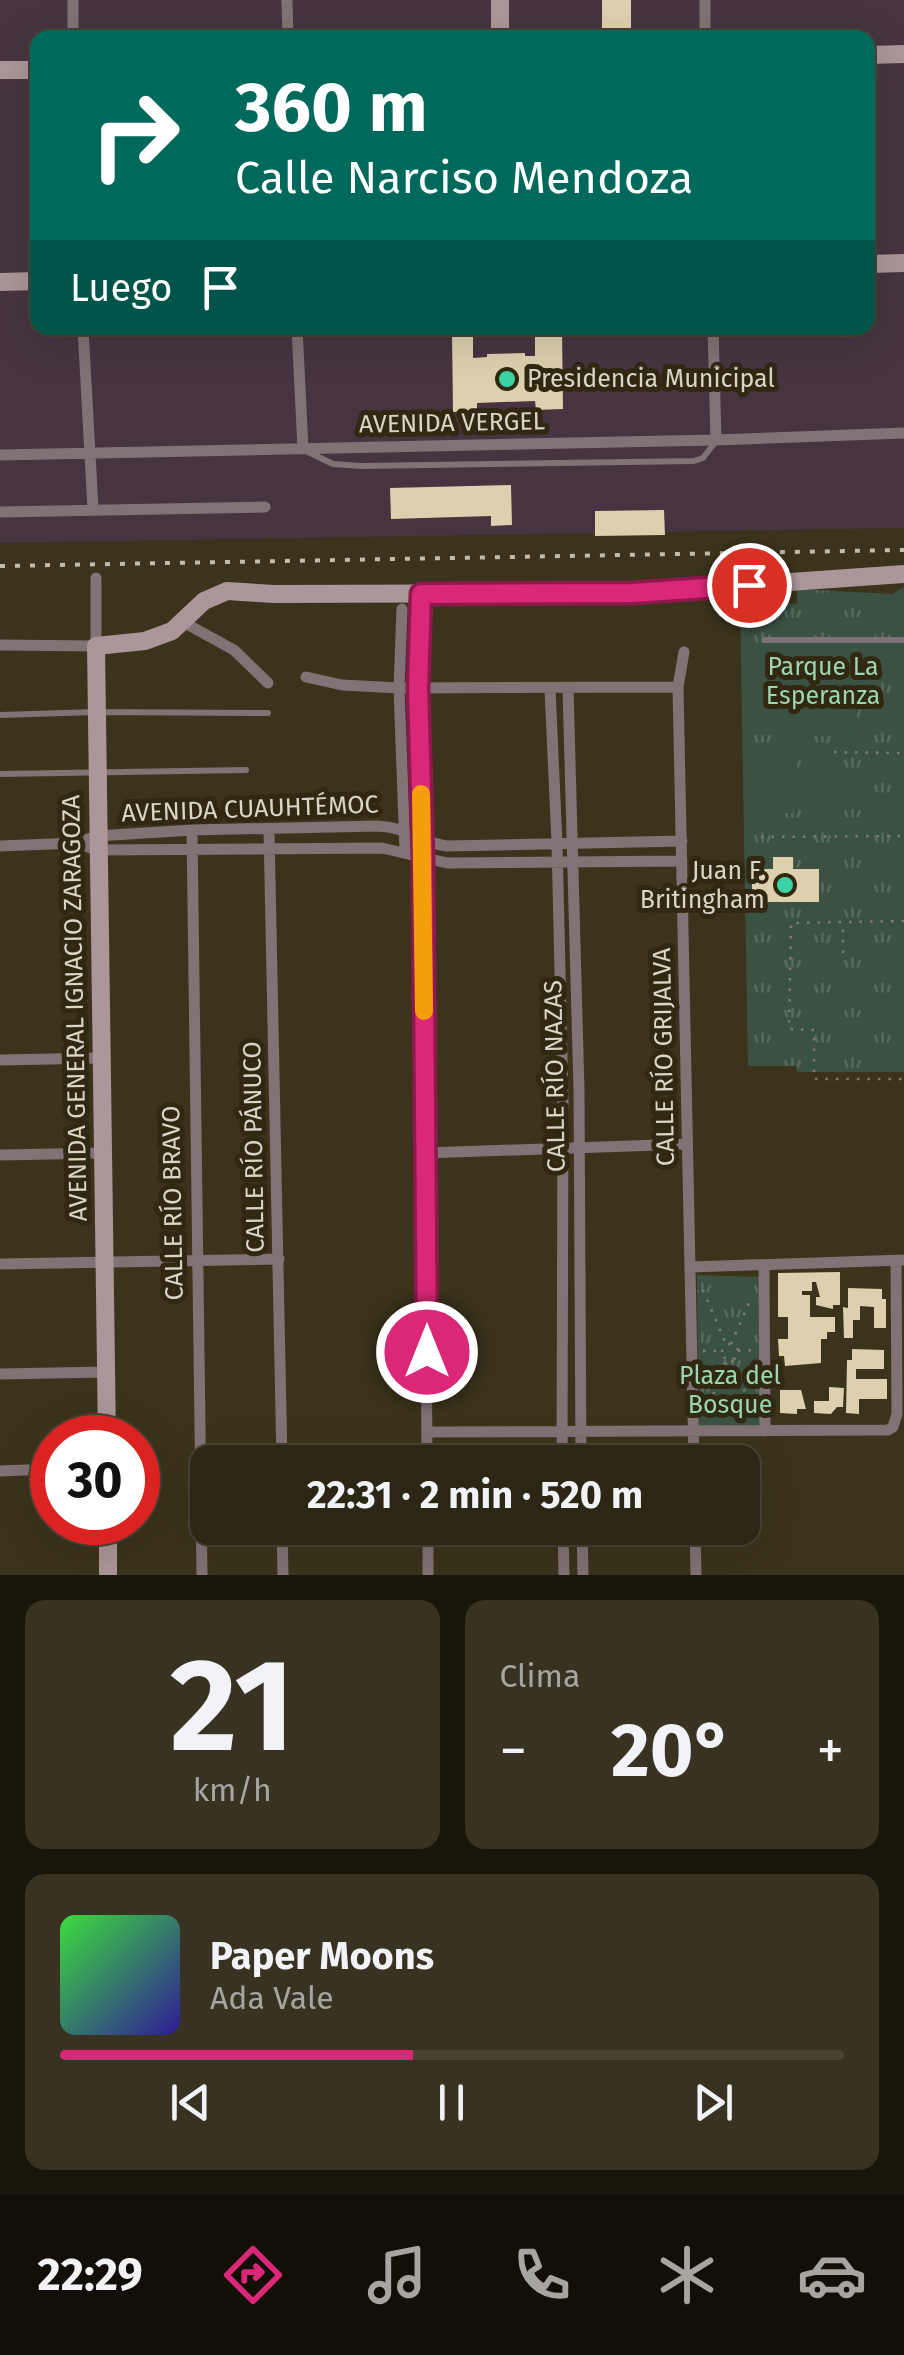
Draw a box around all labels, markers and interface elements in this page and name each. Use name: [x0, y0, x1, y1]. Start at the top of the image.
text: 360 m: [235, 66, 428, 150]
icon: right: [70, 70, 200, 200]
text: Calle Narciso Mendoza: [235, 151, 693, 205]
icon: arrive: [193, 260, 248, 315]
text: Luego: [70, 265, 173, 311]
place label: Presidencia Municipal: [527, 364, 775, 394]
marker: Presidencia Municipal: [496, 368, 518, 390]
street label: AVENIDA VERGEL: [359, 406, 545, 440]
pin: [707, 543, 792, 628]
icon: arrive: [722, 558, 777, 613]
park label: Parque La Esperanza: [766, 652, 880, 711]
street label: AVENIDA CUAUHTÉMOC: [121, 789, 379, 828]
street label: AVENIDA GENERAL IGNACIO ZARAGOZA: [56, 794, 94, 1222]
place label: Juan F. Britingham: [640, 856, 765, 915]
marker: Juan F. Britingham: [774, 874, 796, 896]
street label: CALLE RÍO GRIJALVA: [646, 947, 681, 1166]
street label: CALLE RÍO NAZAS: [537, 980, 572, 1172]
street label: CALLE RÍO PÁNUCO: [236, 1041, 271, 1253]
street label: CALLE RÍO BRAVO: [155, 1105, 190, 1301]
position arrow: [375, 1300, 479, 1404]
park label: Plaza del Bosque: [679, 1361, 781, 1420]
speed limit sign: 30: [30, 1415, 160, 1545]
text: 22:31 · 2 min · 520 m: [307, 1472, 643, 1518]
text: 21: [170, 1628, 295, 1784]
text: Clima: [500, 1657, 580, 1695]
text: 20°: [611, 1706, 733, 1796]
text: −: [500, 1718, 527, 1784]
text: +: [817, 1718, 844, 1784]
text: km/h: [193, 1771, 272, 1809]
text: Paper Moons: [210, 1933, 434, 1979]
text: Ada Vale: [210, 1979, 334, 2017]
icon: previous: [163, 2075, 218, 2130]
icon: pause: [424, 2075, 479, 2130]
icon: next: [686, 2075, 741, 2130]
icon: directions: [218, 2240, 288, 2310]
icon: music: [362, 2240, 432, 2310]
icon: phone: [507, 2240, 577, 2310]
icon: climate: [652, 2240, 722, 2310]
icon: car: [797, 2240, 867, 2310]
text: 22:29: [37, 2248, 143, 2302]

